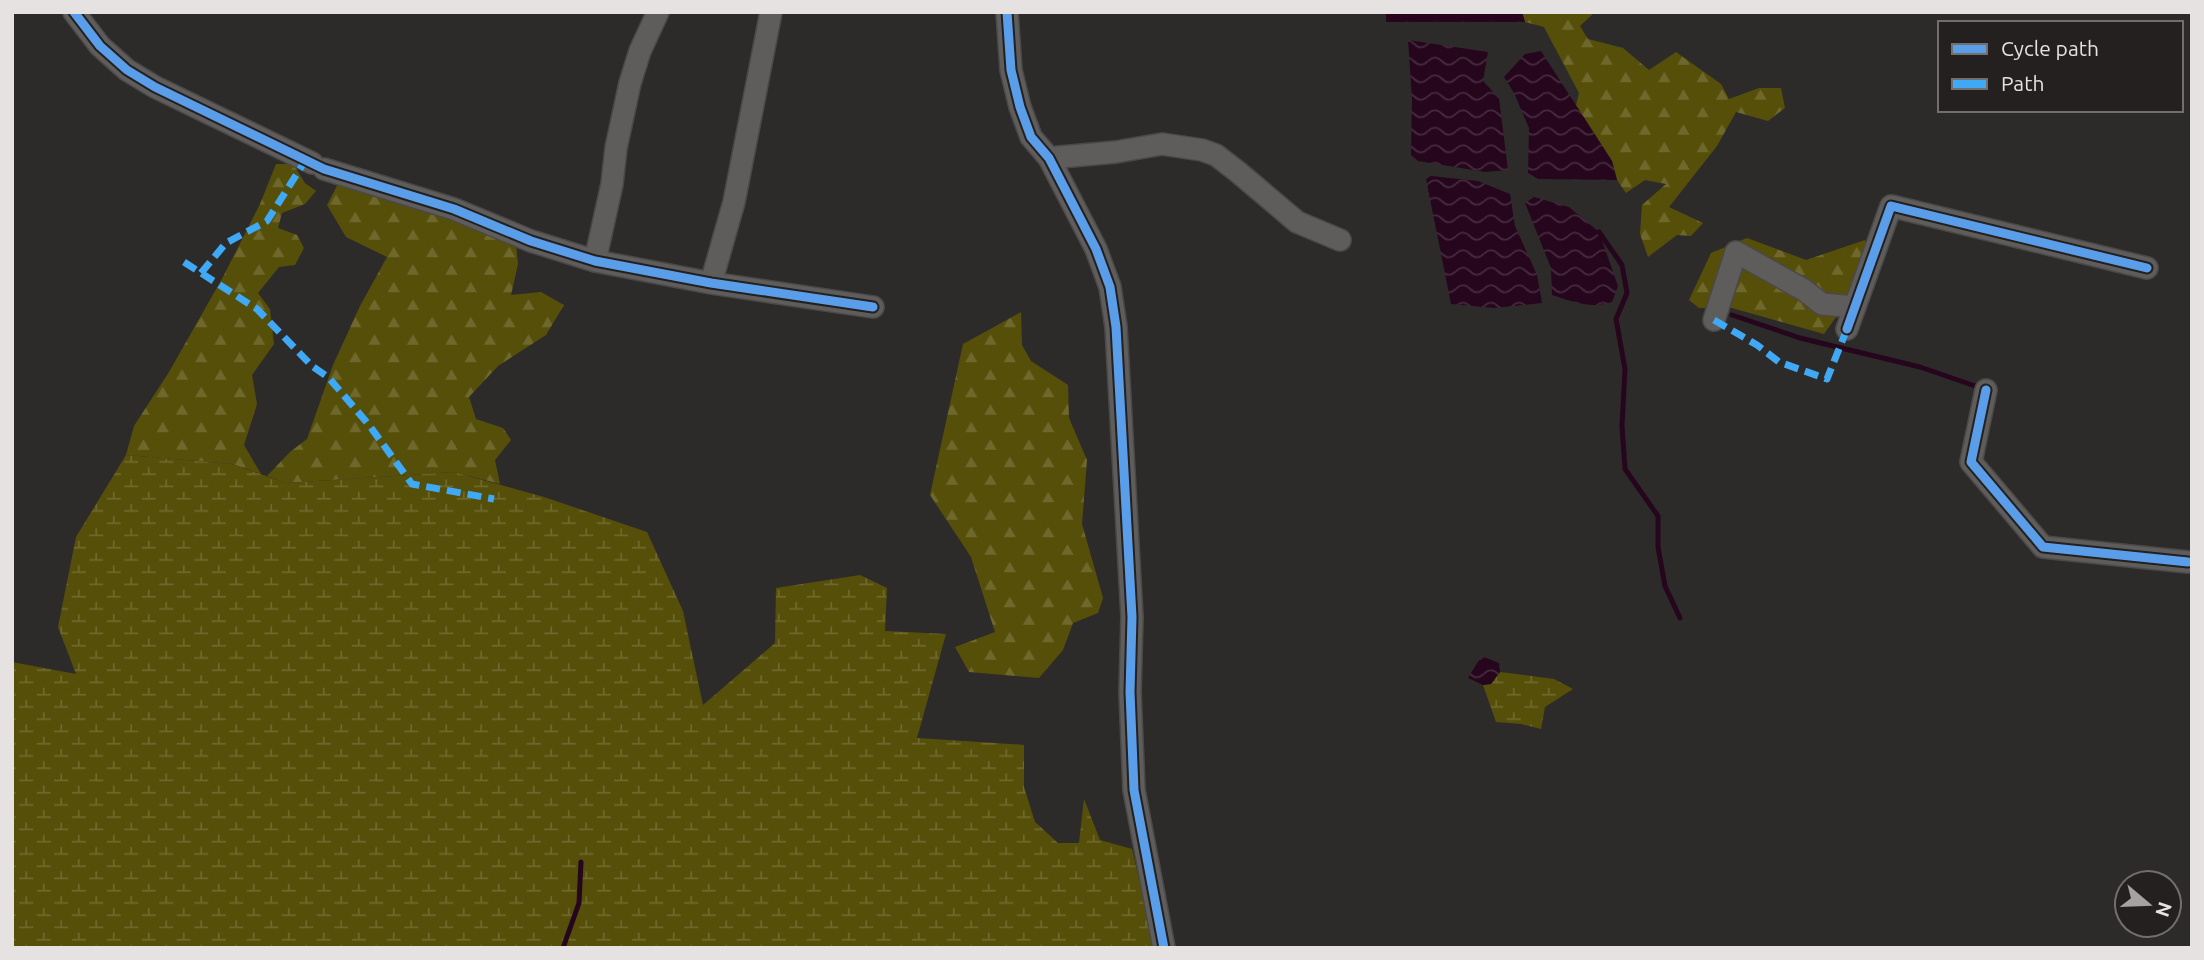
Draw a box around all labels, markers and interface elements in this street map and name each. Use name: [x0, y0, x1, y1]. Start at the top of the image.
legend: [1938, 21, 2183, 112]
text: Cycle path: [2001, 36, 2099, 60]
text: Path: [2001, 71, 2044, 95]
north arrow: [2113, 869, 2183, 939]
text: N: [2151, 899, 2177, 920]

